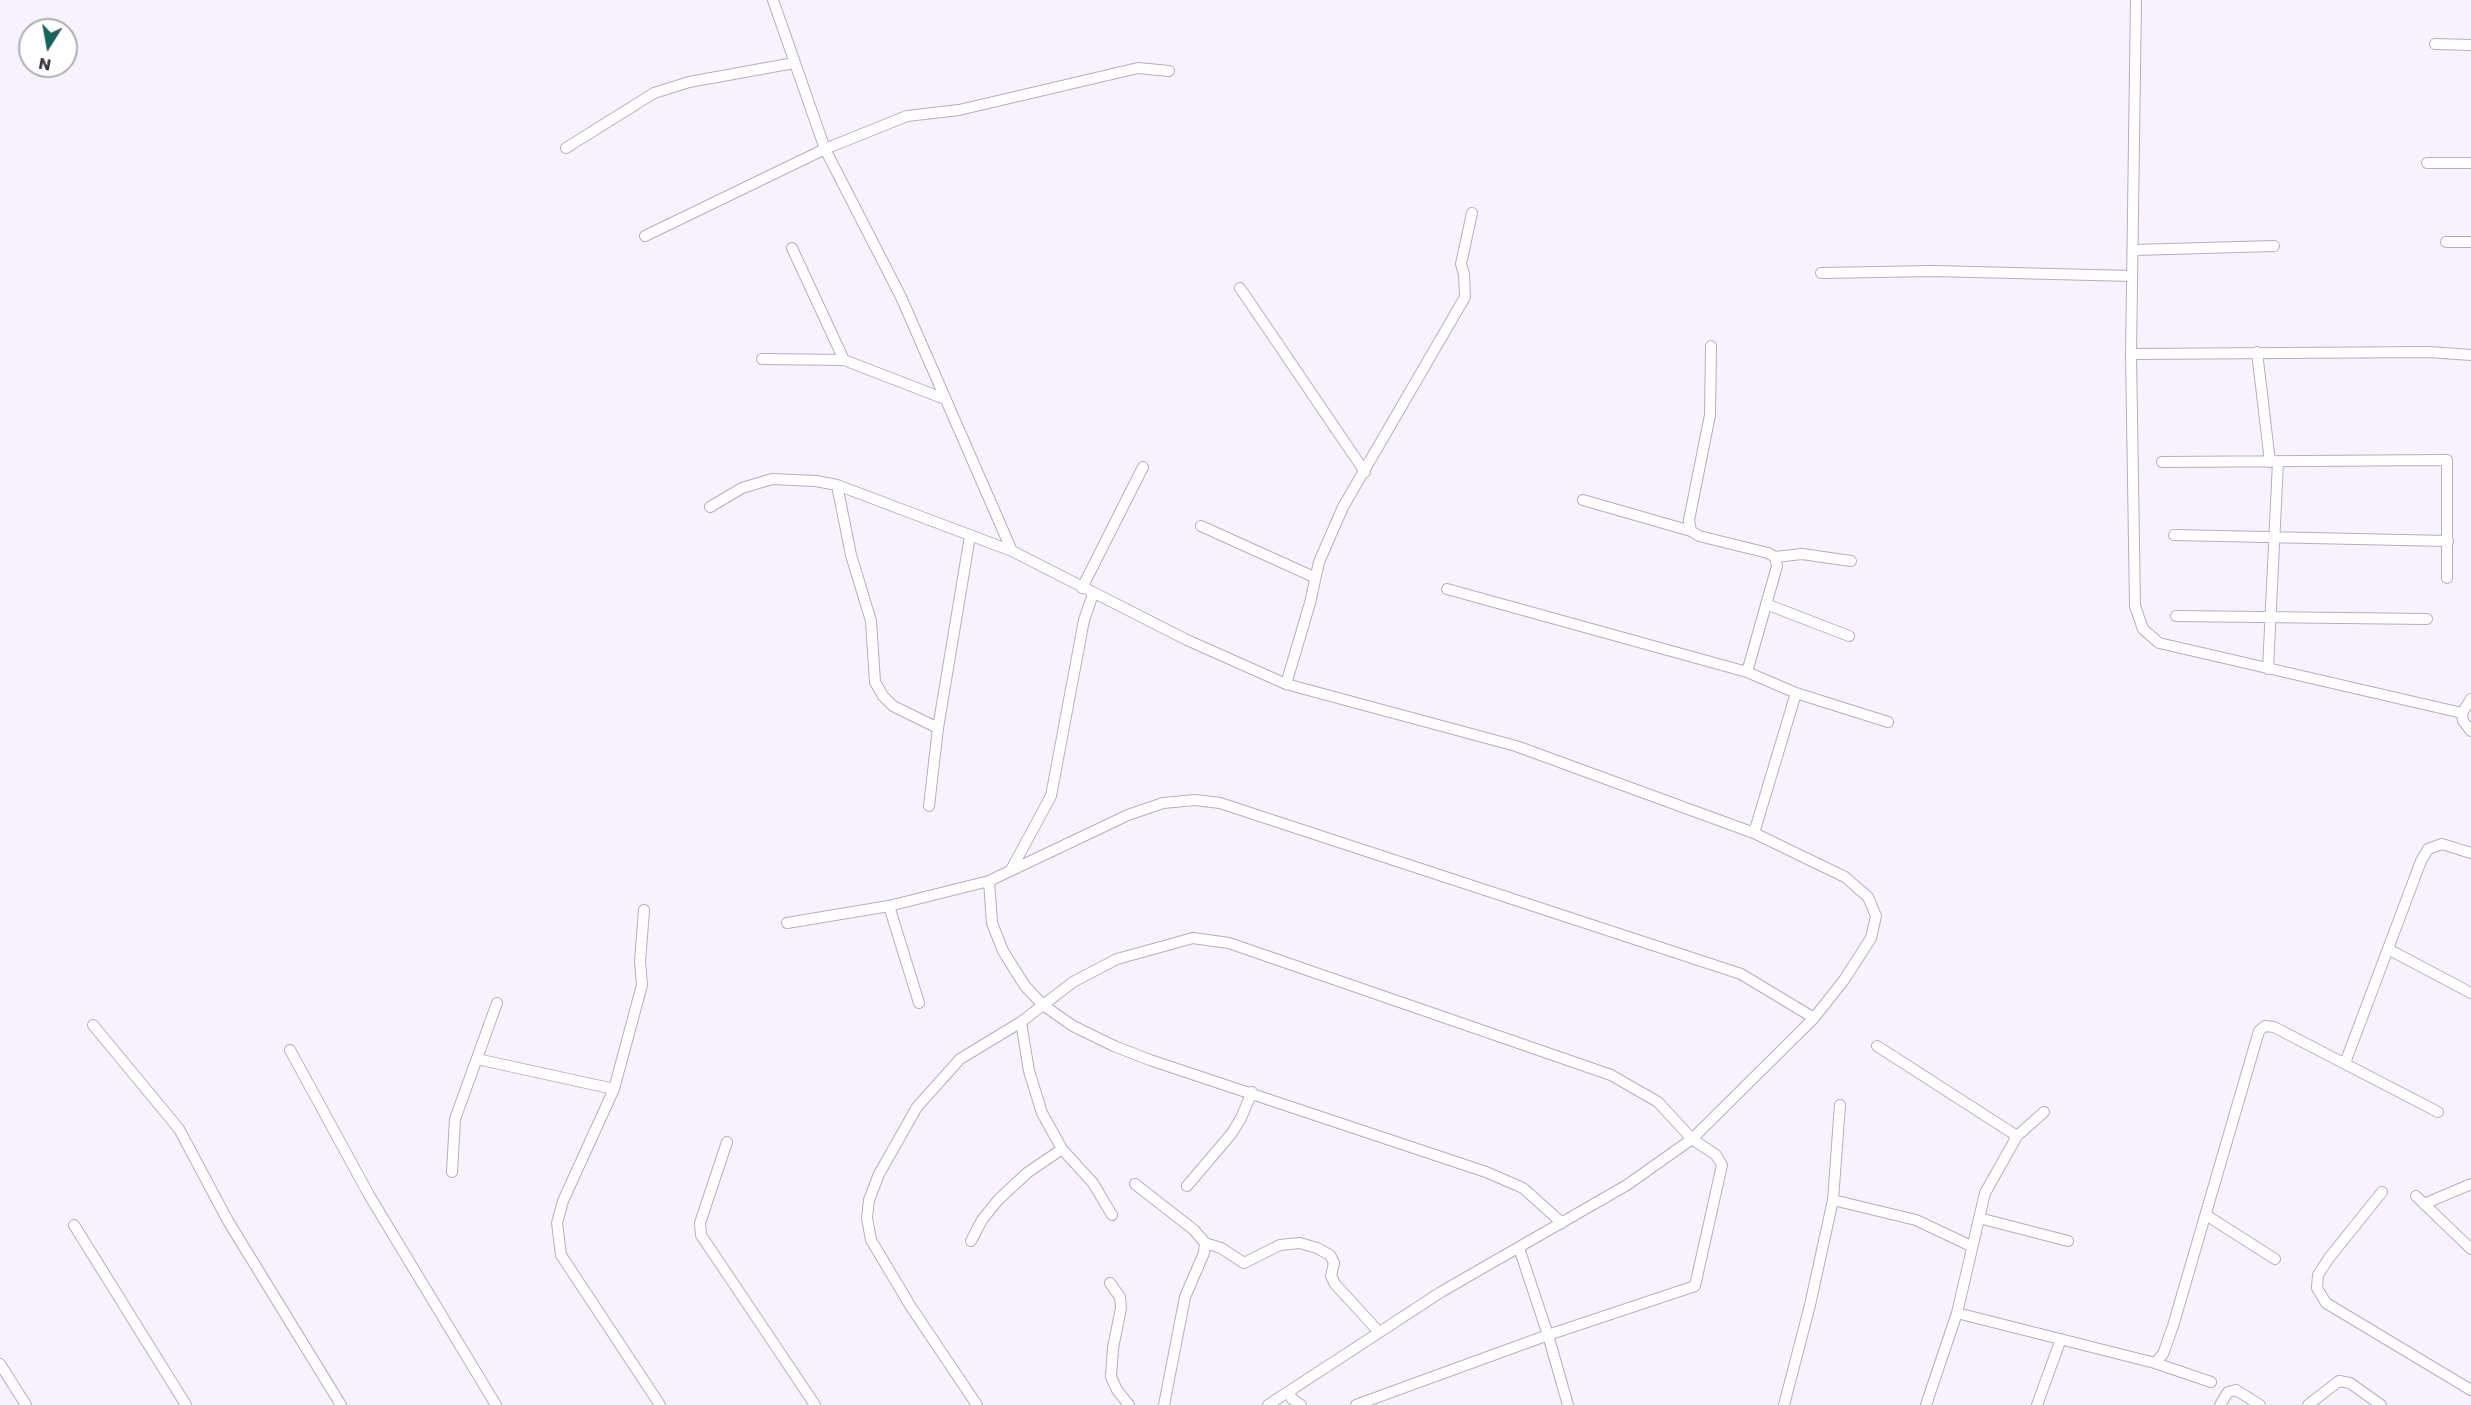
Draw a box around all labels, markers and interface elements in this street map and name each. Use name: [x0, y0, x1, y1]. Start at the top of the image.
north arrow: [18, 18, 78, 78]
text: N: [37, 52, 53, 77]

